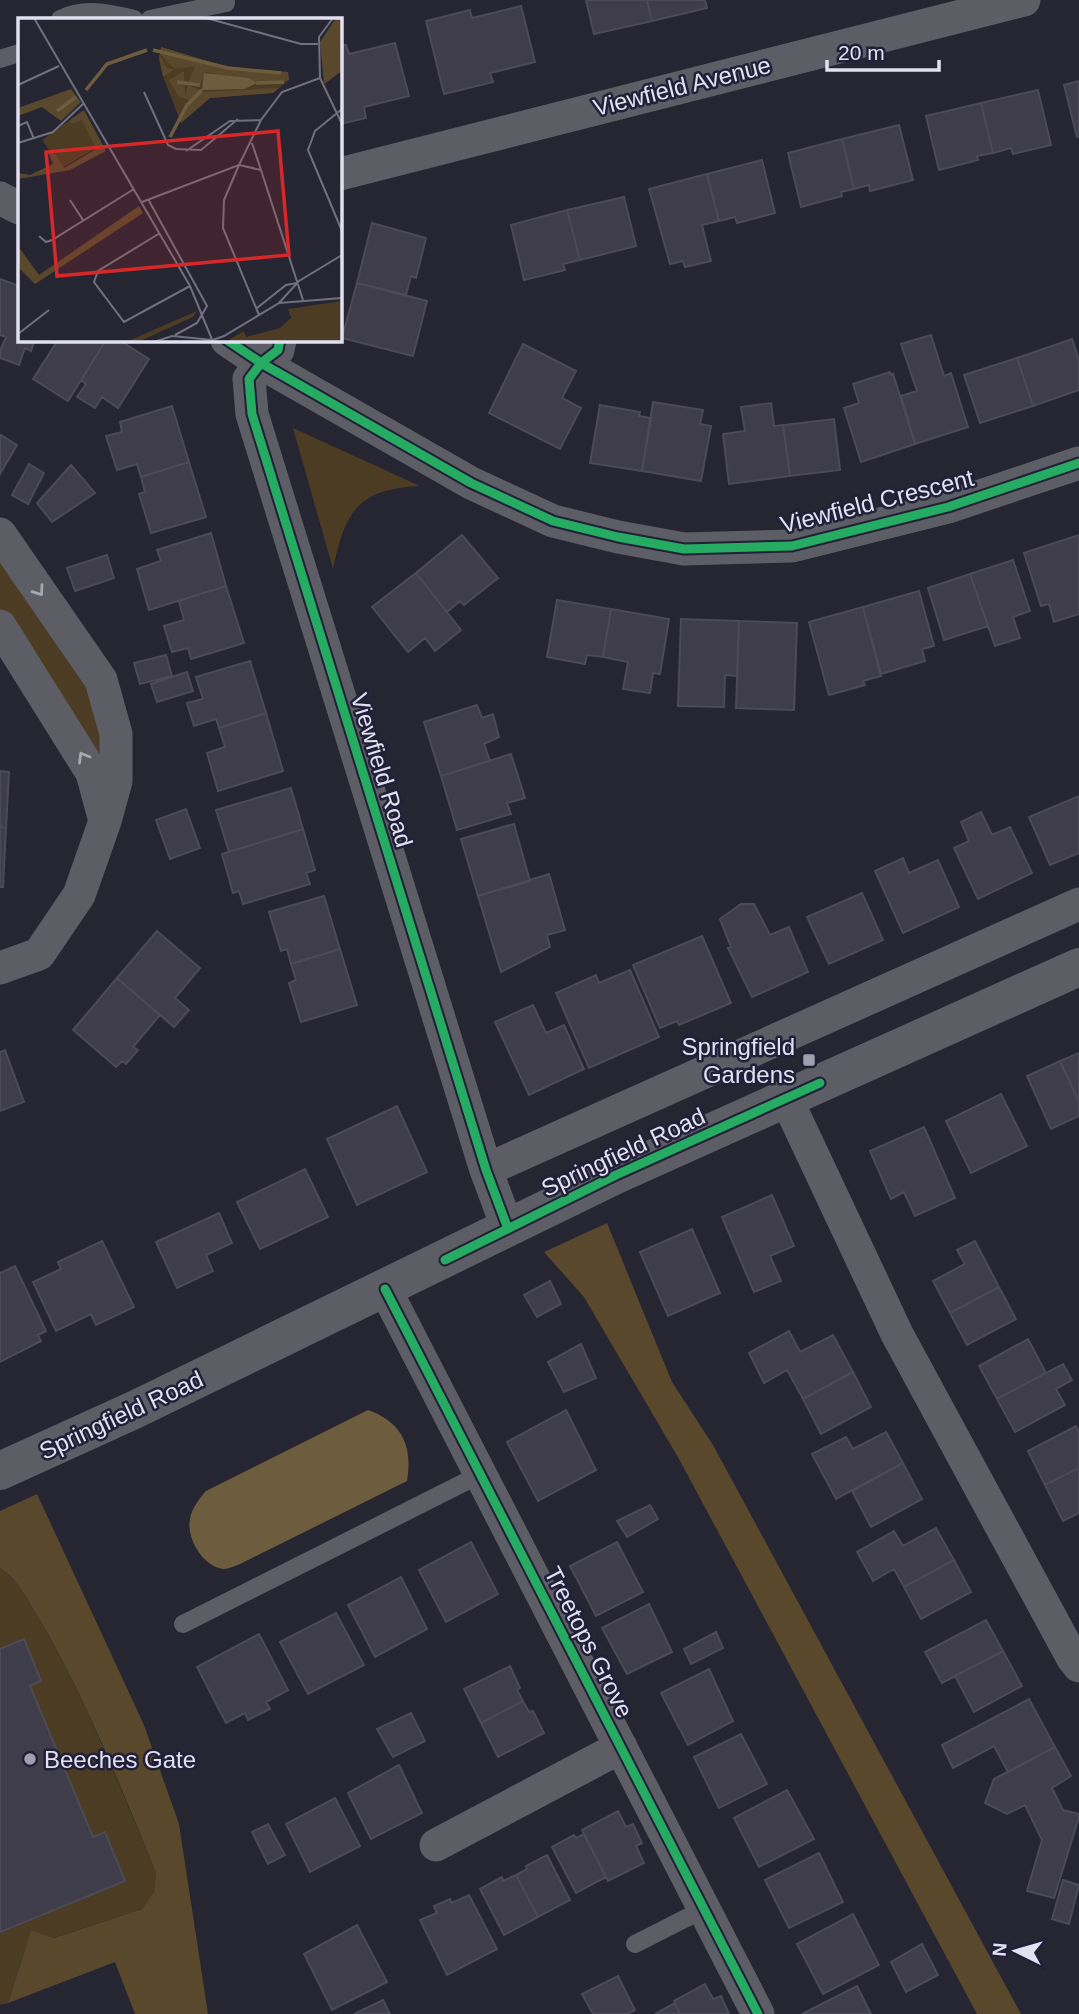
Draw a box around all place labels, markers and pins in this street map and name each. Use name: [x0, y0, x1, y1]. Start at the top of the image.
place label: Springfield Gardens: [682, 1033, 795, 1088]
marker: Springfield Gardens: [801, 1052, 817, 1068]
place label: Beeches Gate: [44, 1746, 196, 1773]
marker: Beeches Gate: [22, 1751, 38, 1767]

